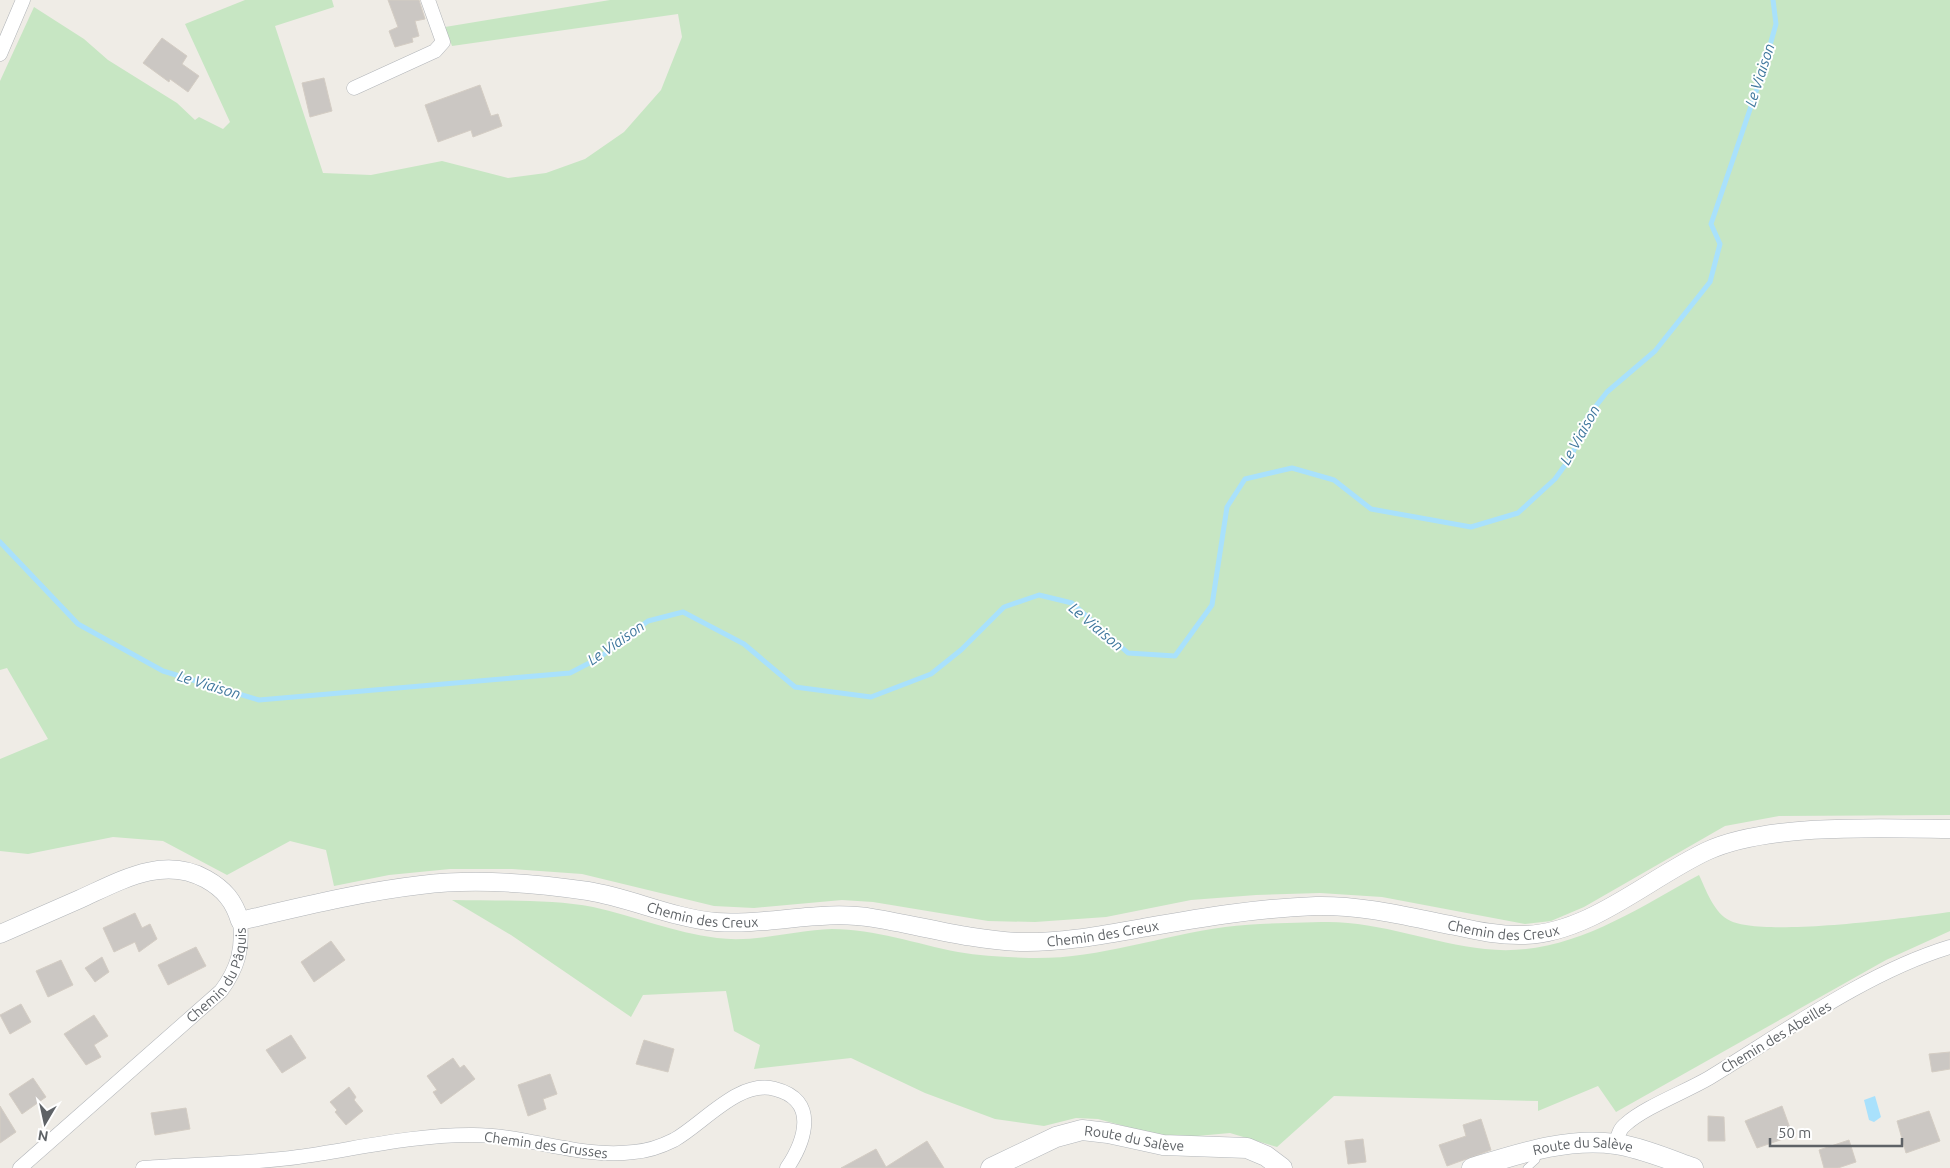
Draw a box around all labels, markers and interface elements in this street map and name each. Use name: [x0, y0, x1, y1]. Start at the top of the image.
water label: Le Viaison: [1741, 41, 1778, 109]
water label: Le Viaison: [1556, 402, 1603, 467]
water label: Le Viaison: [1066, 599, 1127, 654]
water label: Le Viaison: [584, 617, 647, 668]
water label: Le Viaison: [175, 667, 243, 702]
street label: Chemin des Creux: [645, 899, 759, 931]
street label: Chemin des Creux: [1046, 917, 1160, 949]
street label: Chemin des Creux: [1446, 917, 1561, 943]
street label: Chemin du Pâquis: [183, 927, 249, 1026]
street label: Chemin des Abeilles: [1718, 998, 1834, 1076]
north arrow: [20, 1098, 70, 1148]
scale bar: [1770, 1116, 1902, 1148]
street label: Route du Salève: [1083, 1122, 1185, 1154]
text: 50 m: [1778, 1124, 1811, 1141]
text: N: [37, 1127, 49, 1145]
street label: Chemin des Grusses: [483, 1128, 609, 1162]
street label: Route du Salève: [1531, 1134, 1635, 1158]

